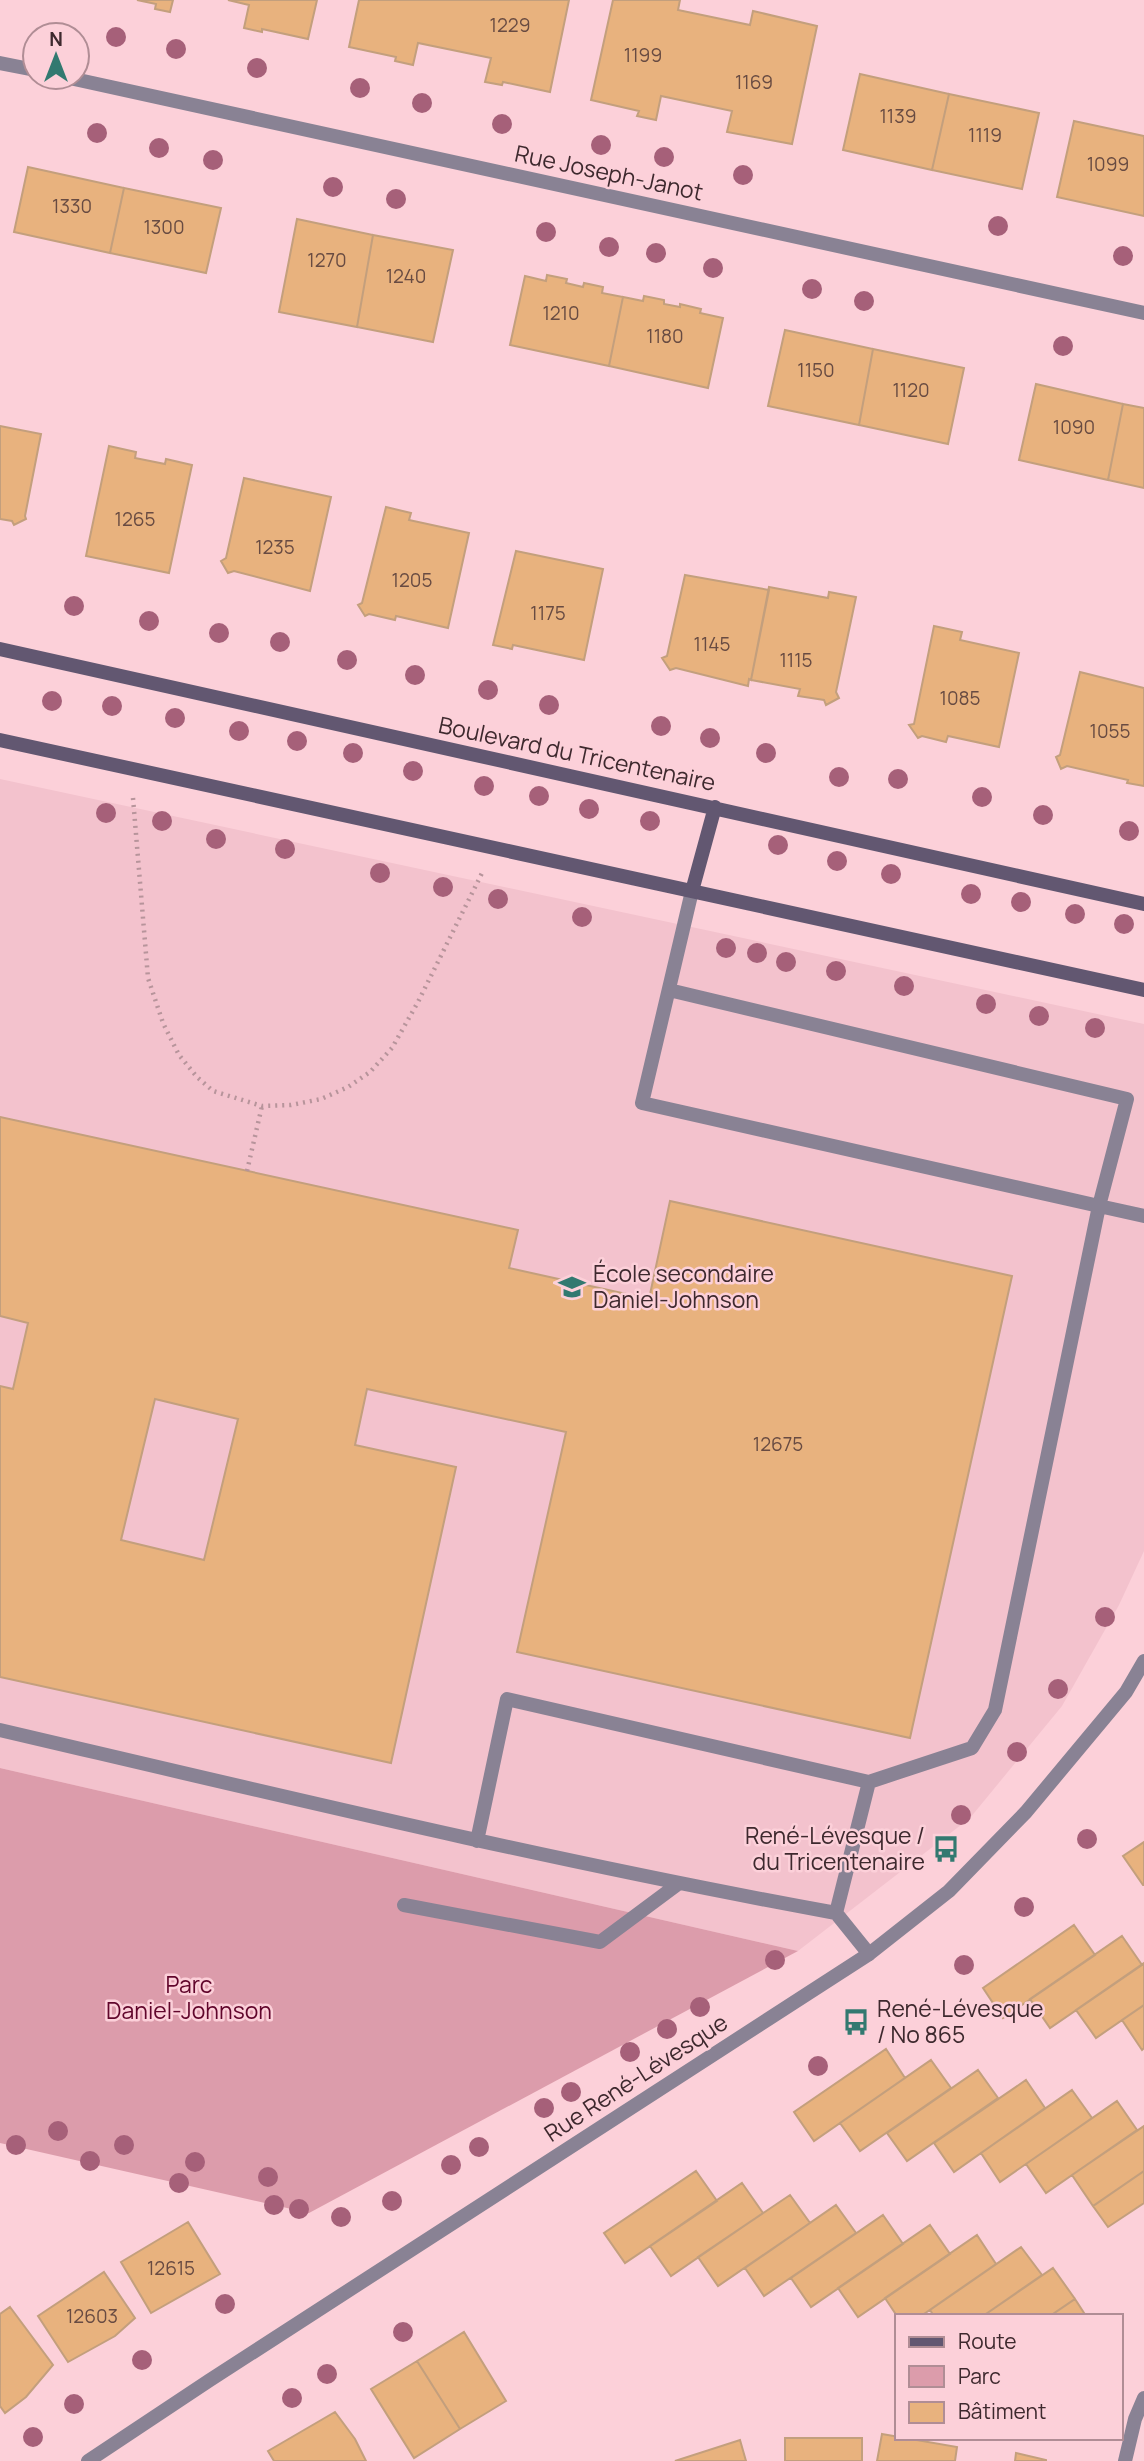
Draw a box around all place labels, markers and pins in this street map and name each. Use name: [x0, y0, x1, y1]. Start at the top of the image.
place label: École secondaire Daniel-Johnson: [593, 1257, 774, 1315]
school or university icon: École secondaire Daniel-Johnson: [557, 1272, 587, 1302]
place label: René-Lévesque / du Tricentenaire: [745, 1819, 925, 1877]
bus stop icon: René-Lévesque / du Tricentenaire: [931, 1834, 961, 1864]
place label: René-Lévesque / No 865: [877, 1992, 1044, 2050]
bus stop icon: René-Lévesque / No 865: [841, 2007, 871, 2037]

